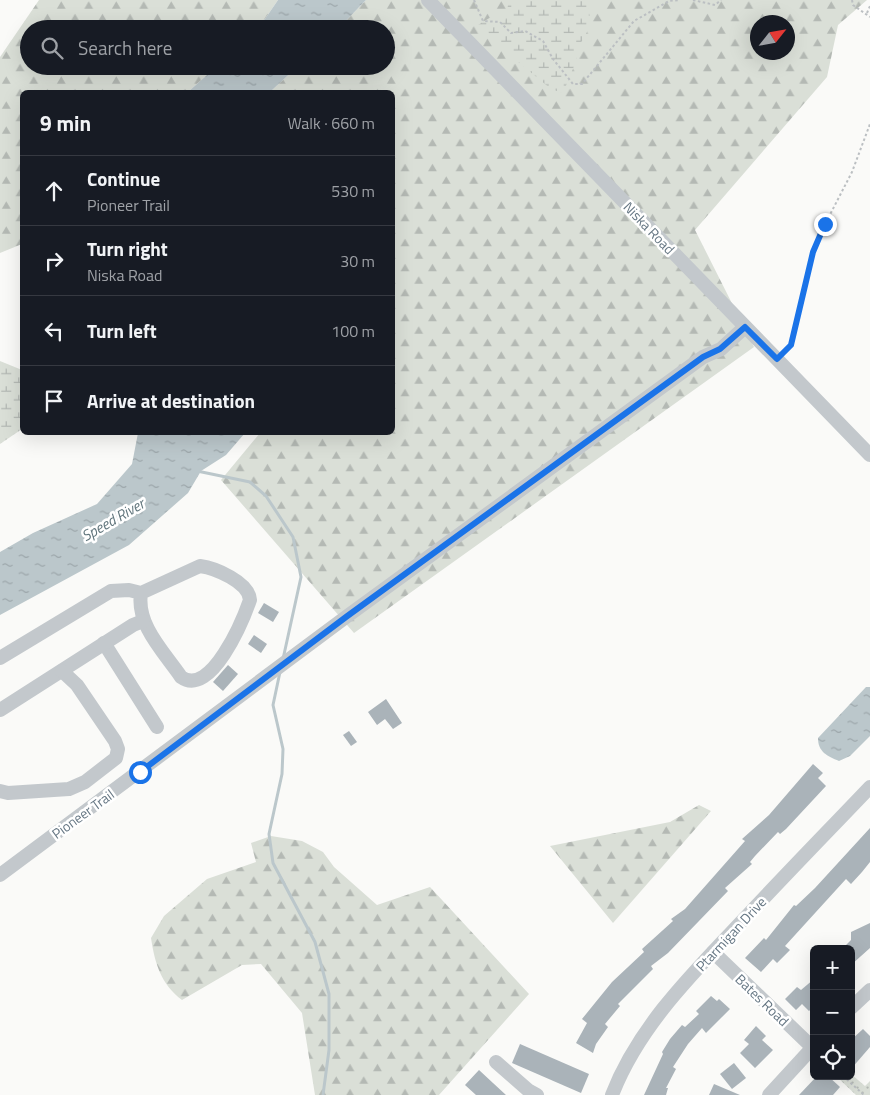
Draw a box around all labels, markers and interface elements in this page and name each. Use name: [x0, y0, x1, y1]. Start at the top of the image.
north arrow: [750, 15, 795, 60]
search box: [20, 20, 395, 75]
text: Search here: [78, 33, 172, 62]
icon: search: [38, 34, 66, 62]
text: 9 min: [40, 107, 91, 139]
text: Walk · 660 m: [287, 111, 375, 135]
text: Continue: [87, 164, 160, 193]
icon: ahead: [40, 177, 68, 205]
text: 530 m: [331, 179, 375, 203]
text: Pioneer Trail: [87, 193, 170, 217]
street label: Niska Road: [619, 197, 680, 259]
route end: [814, 213, 837, 236]
text: Turn right: [87, 234, 168, 263]
icon: right: [40, 247, 68, 275]
text: 30 m: [340, 249, 375, 273]
text: Niska Road: [87, 263, 163, 287]
text: Turn left: [87, 316, 157, 345]
icon: left: [40, 317, 68, 345]
text: 100 m: [331, 319, 375, 343]
text: Arrive at destination: [87, 386, 255, 415]
icon: arrive: [40, 387, 68, 415]
water label: Speed River: [77, 491, 151, 547]
route start: [129, 761, 152, 784]
street label: Pioneer Trail: [47, 784, 118, 843]
street label: Ptarmigan Drive: [690, 892, 771, 976]
map controls: [810, 945, 855, 1080]
button: +: [810, 945, 855, 990]
street label: Bates Road: [731, 969, 794, 1031]
button: −: [810, 990, 855, 1035]
button: locate: [810, 1035, 855, 1080]

